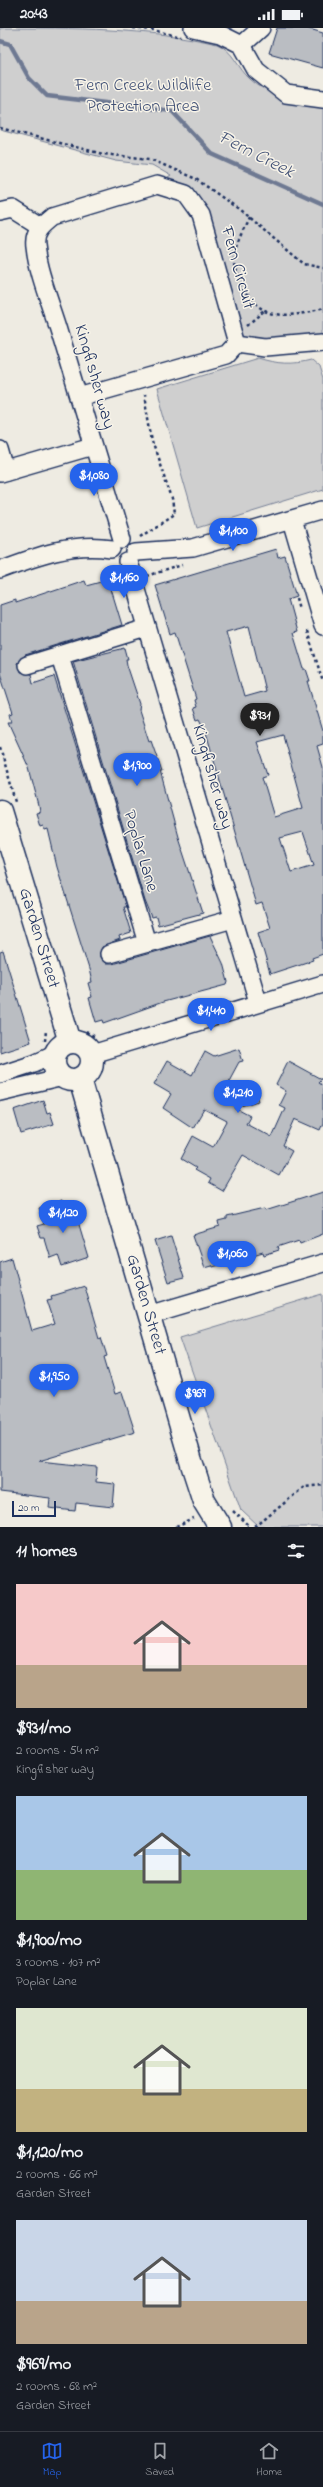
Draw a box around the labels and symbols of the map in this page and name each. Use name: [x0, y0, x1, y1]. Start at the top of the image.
park label: Fern Creek Wildlife Protection Area: [74, 73, 212, 120]
water label: Fern Creek: [213, 124, 299, 186]
street label: Fern Circuit: [213, 223, 261, 312]
street label: Kingfisher way: [66, 322, 121, 433]
pin: $1,080: [61, 463, 127, 497]
pin: $1,100: [200, 518, 266, 552]
pin: $1,160: [91, 565, 157, 599]
pin: $931: [236, 703, 284, 737]
street label: Kingfisher way: [184, 722, 239, 833]
pin: $1,900: [104, 753, 170, 787]
street label: Poplar Lane: [115, 807, 165, 896]
street label: Garden Street: [11, 885, 66, 992]
pin: $1,410: [178, 998, 244, 1032]
pin: $1,210: [205, 1080, 271, 1114]
pin: $1,120: [30, 1200, 96, 1234]
pin: $1,060: [199, 1241, 265, 1275]
street label: Garden Street: [119, 1251, 173, 1358]
pin: $1,950: [21, 1364, 87, 1398]
pin: $969: [171, 1381, 219, 1415]
scale bar: [12, 1499, 56, 1518]

